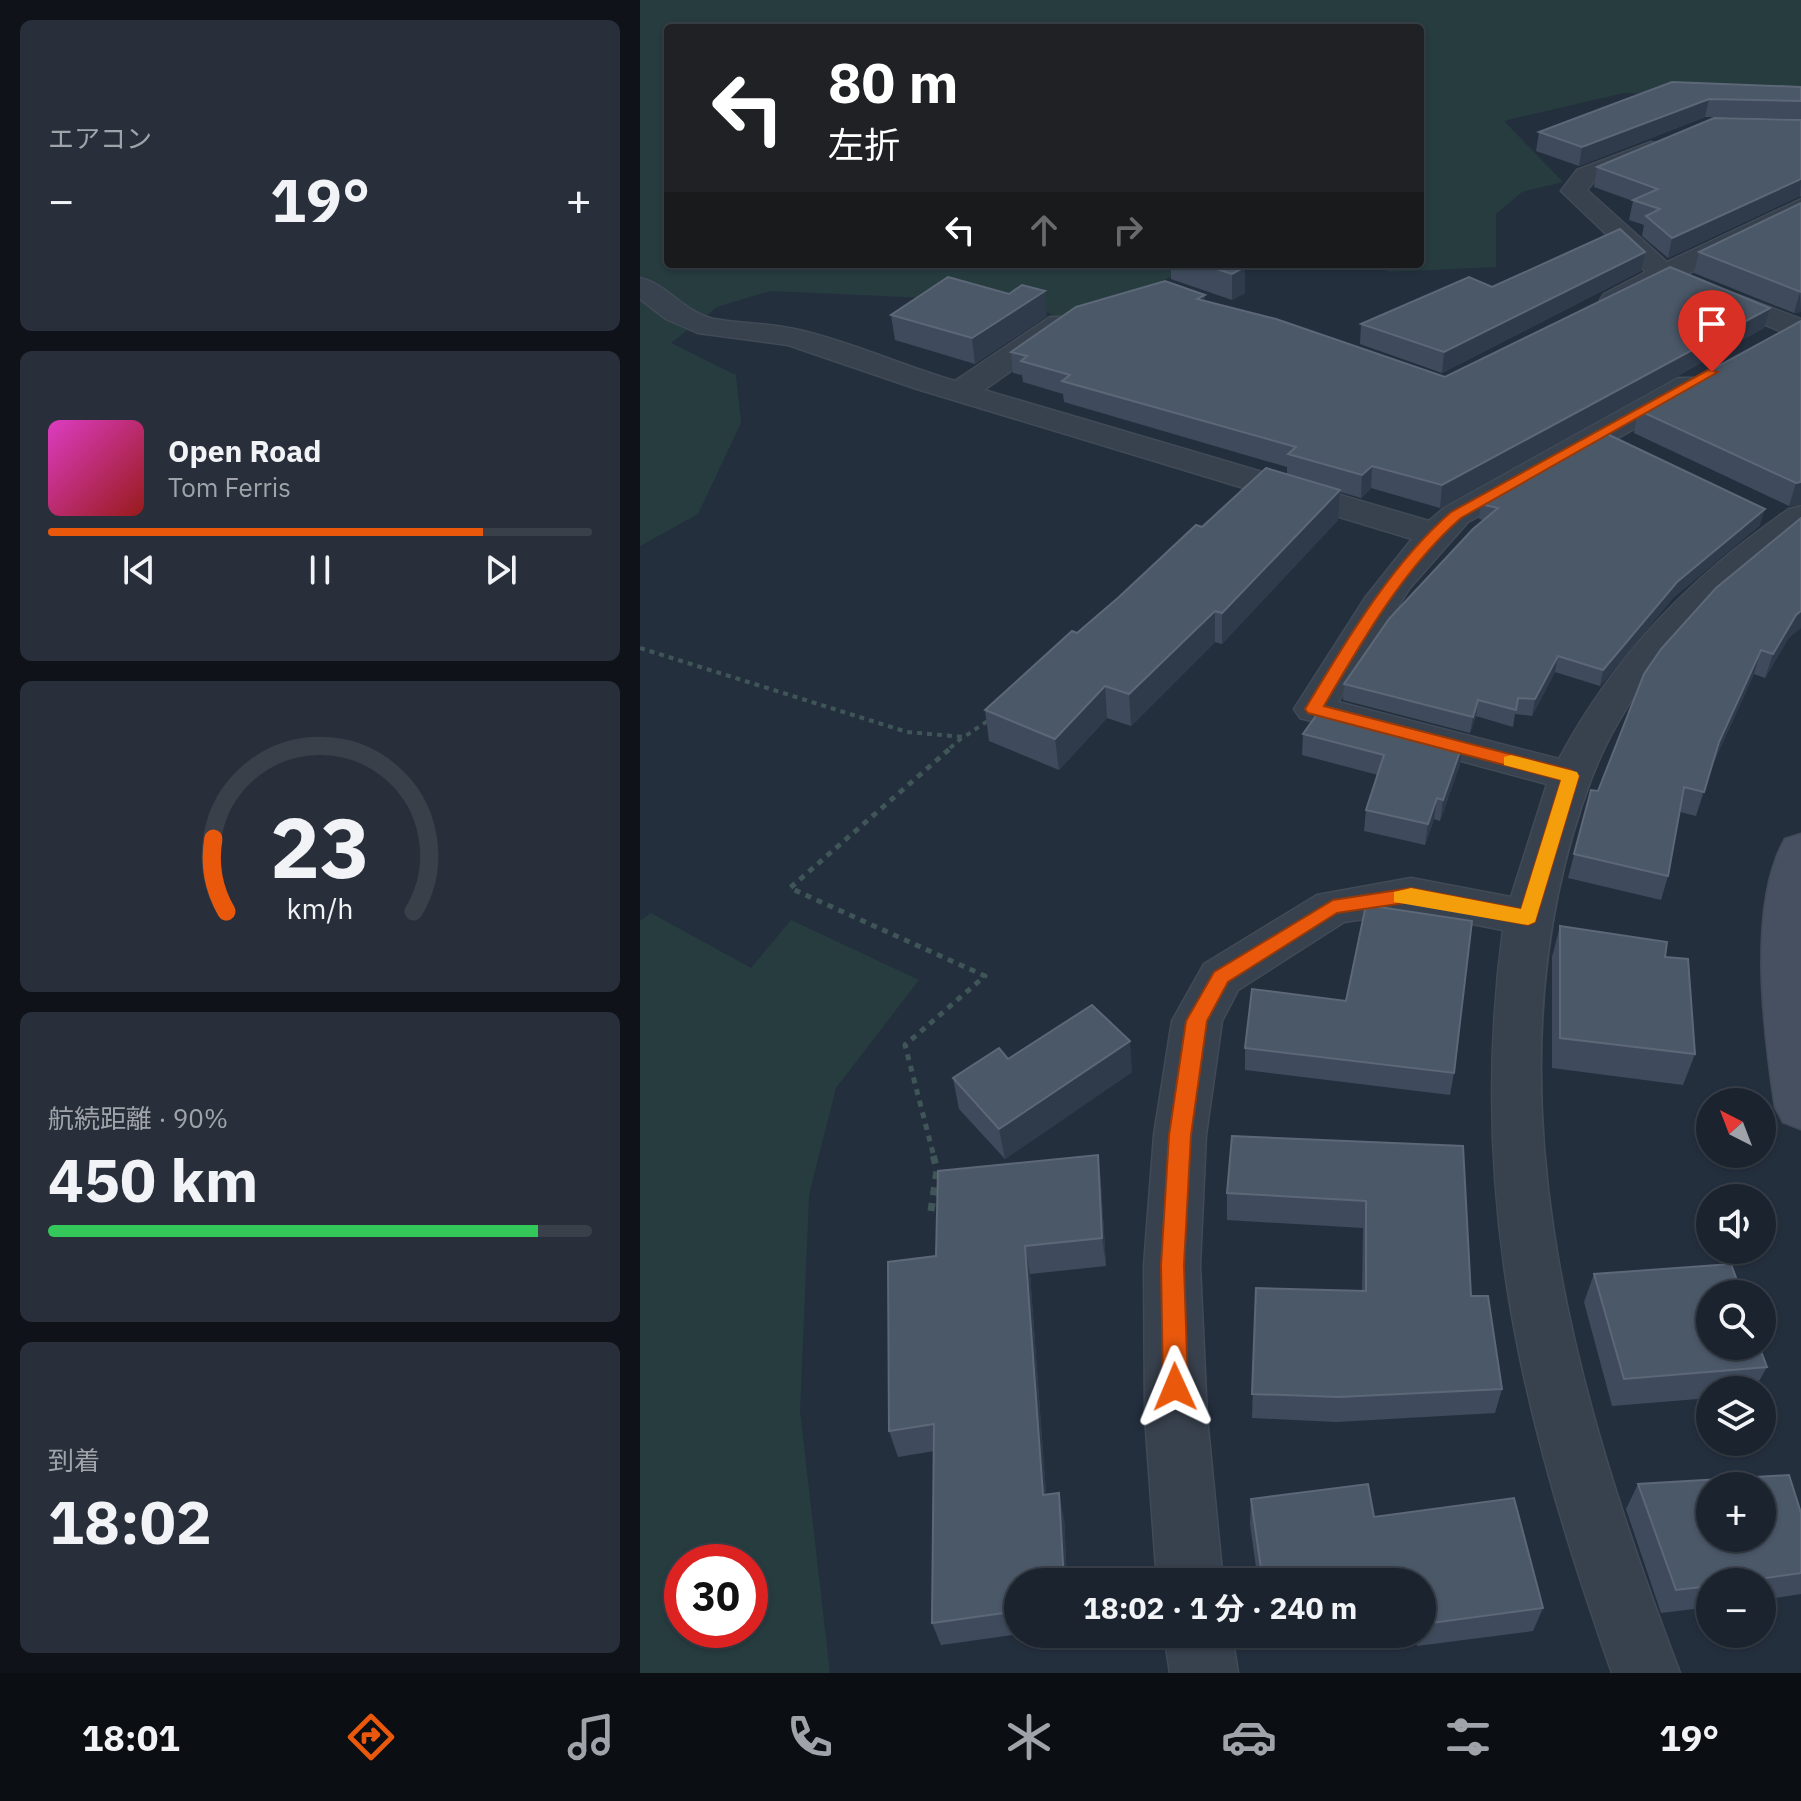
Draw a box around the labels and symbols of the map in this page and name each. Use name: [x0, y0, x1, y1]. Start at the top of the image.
pin: [1678, 290, 1746, 372]
north arrow: [1696, 1088, 1776, 1168]
position arrow: [1133, 1345, 1217, 1429]
speed limit sign: 30: [664, 1544, 768, 1648]

